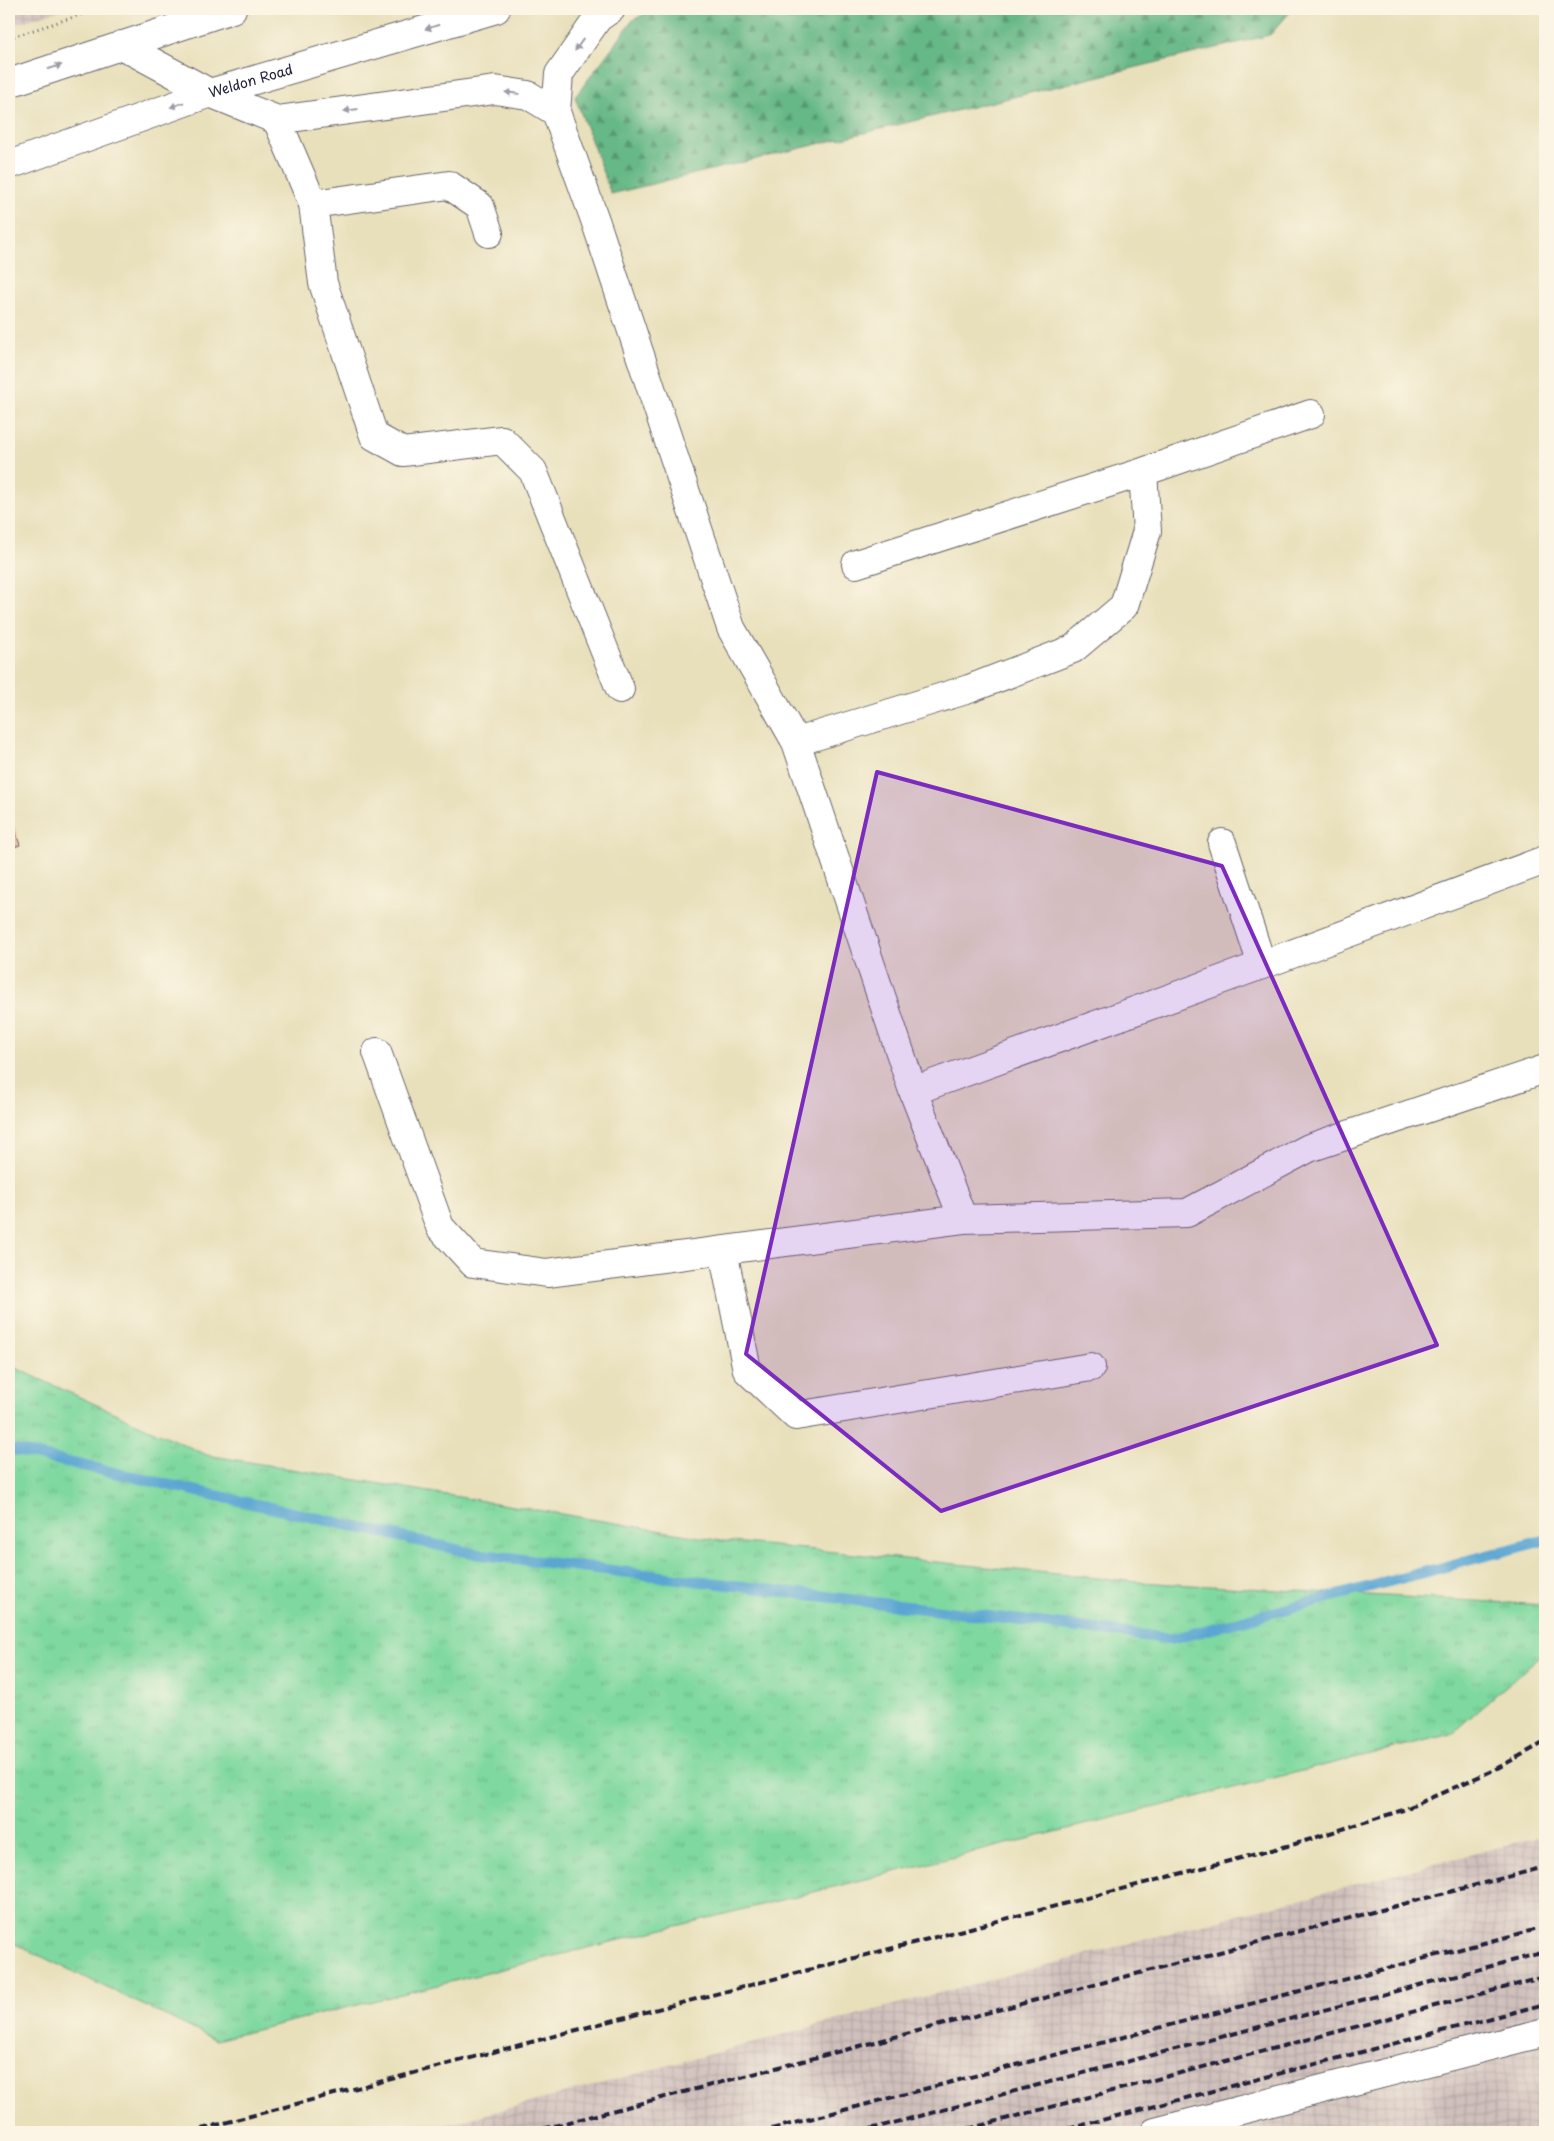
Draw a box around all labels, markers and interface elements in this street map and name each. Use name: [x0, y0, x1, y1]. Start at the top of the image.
one-way arrow: [425, 23, 440, 31]
one-way arrow: [574, 38, 584, 51]
street label: Weldon Road: [206, 58, 295, 103]
one-way arrow: [48, 63, 63, 71]
one-way arrow: [504, 89, 520, 97]
one-way arrow: [169, 102, 184, 109]
one-way arrow: [343, 106, 359, 114]

